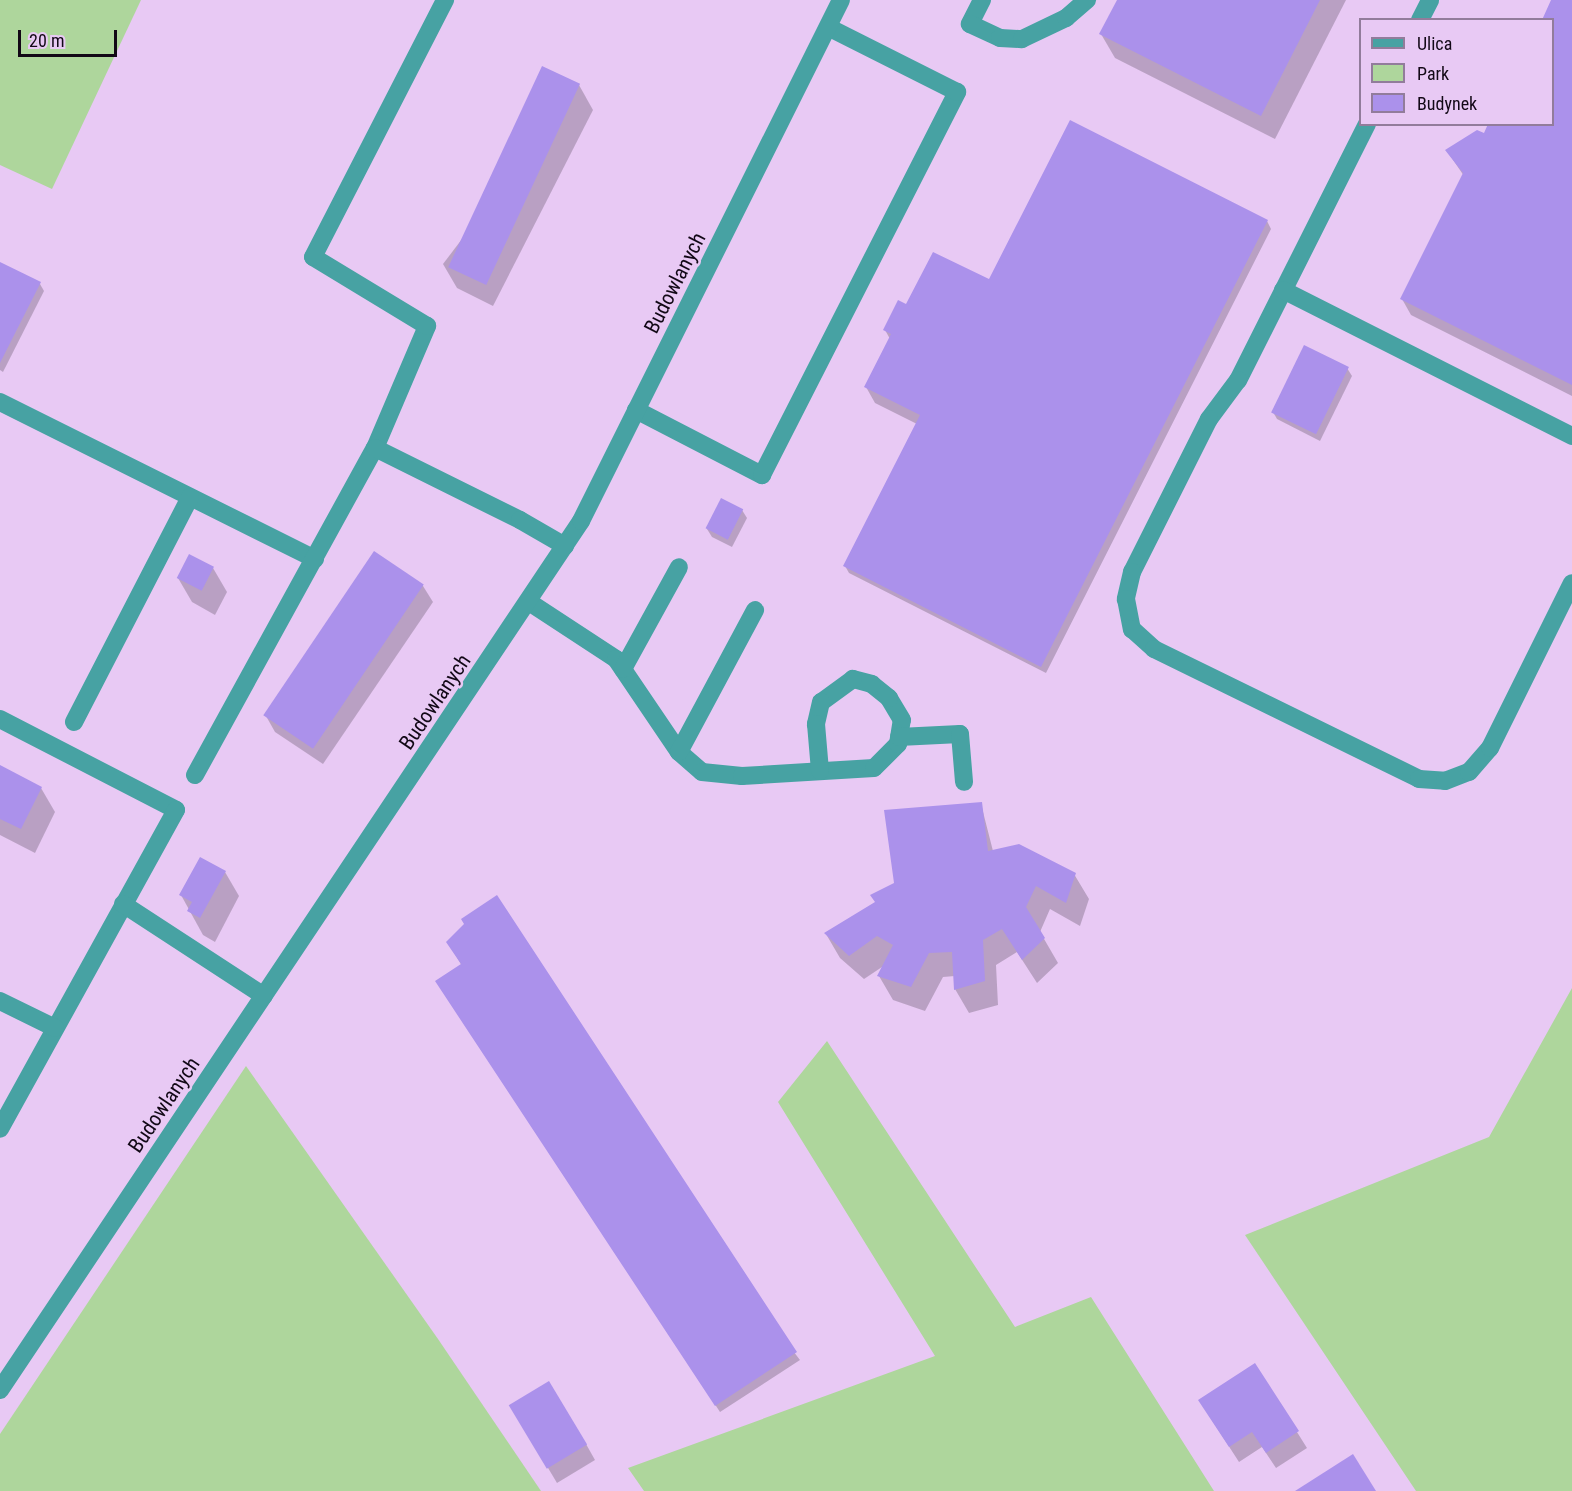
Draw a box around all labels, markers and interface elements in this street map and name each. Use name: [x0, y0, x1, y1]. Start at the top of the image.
scale bar: [21, 18, 120, 56]
legend: [1359, 18, 1554, 126]
text: 20 m: [29, 30, 64, 51]
text: Ulica: [1417, 33, 1452, 54]
text: Park: [1417, 63, 1449, 84]
text: Budynek: [1417, 93, 1477, 114]
street label: Budowlanych: [639, 228, 711, 338]
street label: Budowlanych: [394, 649, 476, 755]
street label: Budowlanych: [123, 1052, 205, 1158]

